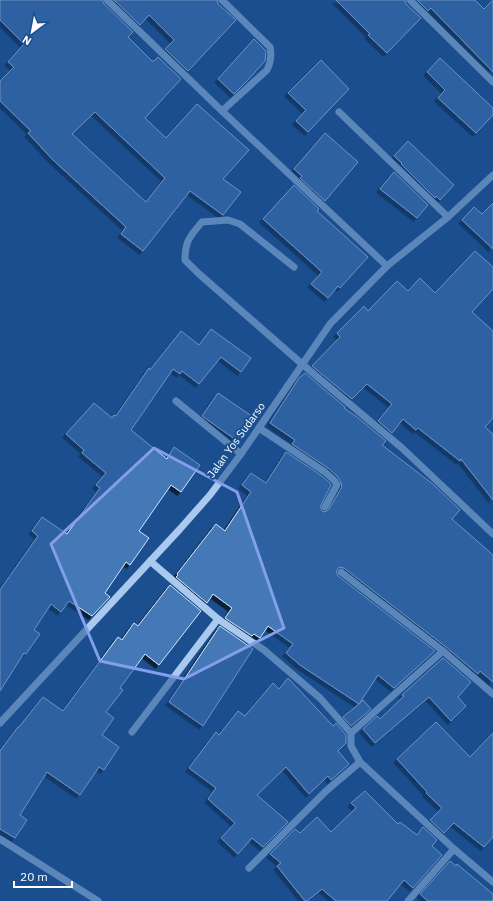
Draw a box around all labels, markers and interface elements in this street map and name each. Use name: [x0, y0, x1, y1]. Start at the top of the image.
north arrow: [12, 12, 52, 52]
text: N: [20, 32, 34, 49]
street label: Jalan Yos Sudarso: [204, 400, 268, 480]
scale bar: [14, 863, 72, 889]
text: 20 m: [20, 869, 48, 884]

